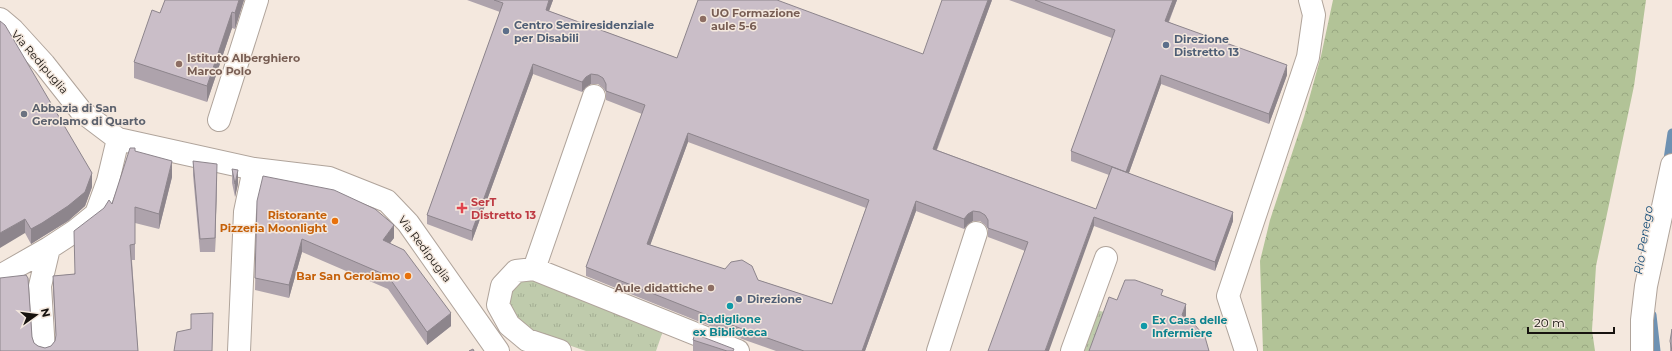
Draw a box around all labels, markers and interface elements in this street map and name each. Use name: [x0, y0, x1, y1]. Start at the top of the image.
place label: UO Formazione aule 5-6: [711, 6, 800, 33]
marker: UO Formazione aule 5-6: [698, 14, 708, 24]
place label: Centro Semiresidenziale per Disabili: [514, 18, 654, 45]
marker: Centro Semiresidenziale per Disabili: [501, 26, 511, 36]
street label: Via Redipuglia: [9, 27, 71, 97]
place label: Direzione Distretto 13: [1174, 32, 1239, 59]
marker: Direzione Distretto 13: [1161, 40, 1171, 50]
place label: Istituto Alberghiero Marco Polo: [187, 51, 300, 78]
marker: Istituto Alberghiero Marco Polo: [174, 59, 184, 69]
place label: Abbazia di San Gerolamo di Quarto: [31, 101, 146, 128]
marker: Abbazia di San Gerolamo di Quarto: [19, 109, 29, 119]
place label: SerT Distretto 13: [471, 195, 536, 222]
marker: SerT Distretto 13: [456, 202, 468, 214]
water label: Rio Penego: [1630, 204, 1656, 275]
place label: Ristorante Pizzeria Moonlight: [220, 208, 327, 235]
street label: Via Redipuglia: [395, 213, 455, 285]
marker: Ristorante Pizzeria Moonlight: [330, 216, 340, 226]
place label: Bar San Gerolamo: [296, 269, 400, 283]
marker: Bar San Gerolamo: [403, 271, 413, 281]
place label: Aule didattiche: [614, 281, 703, 295]
marker: Aule didattiche: [706, 283, 716, 293]
place label: Direzione: [747, 292, 802, 306]
marker: Direzione: [734, 294, 744, 304]
north arrow: [16, 295, 56, 335]
marker: Padiglione ex Biblioteca: [725, 301, 735, 311]
text: N: [38, 307, 54, 319]
scale bar: [1528, 309, 1614, 335]
place label: Padiglione ex Biblioteca: [693, 312, 767, 339]
place label: Ex Casa delle Infermiere: [1152, 313, 1228, 340]
text: 20 m: [1534, 315, 1565, 330]
marker: Ex Casa delle Infermiere: [1139, 321, 1149, 331]

